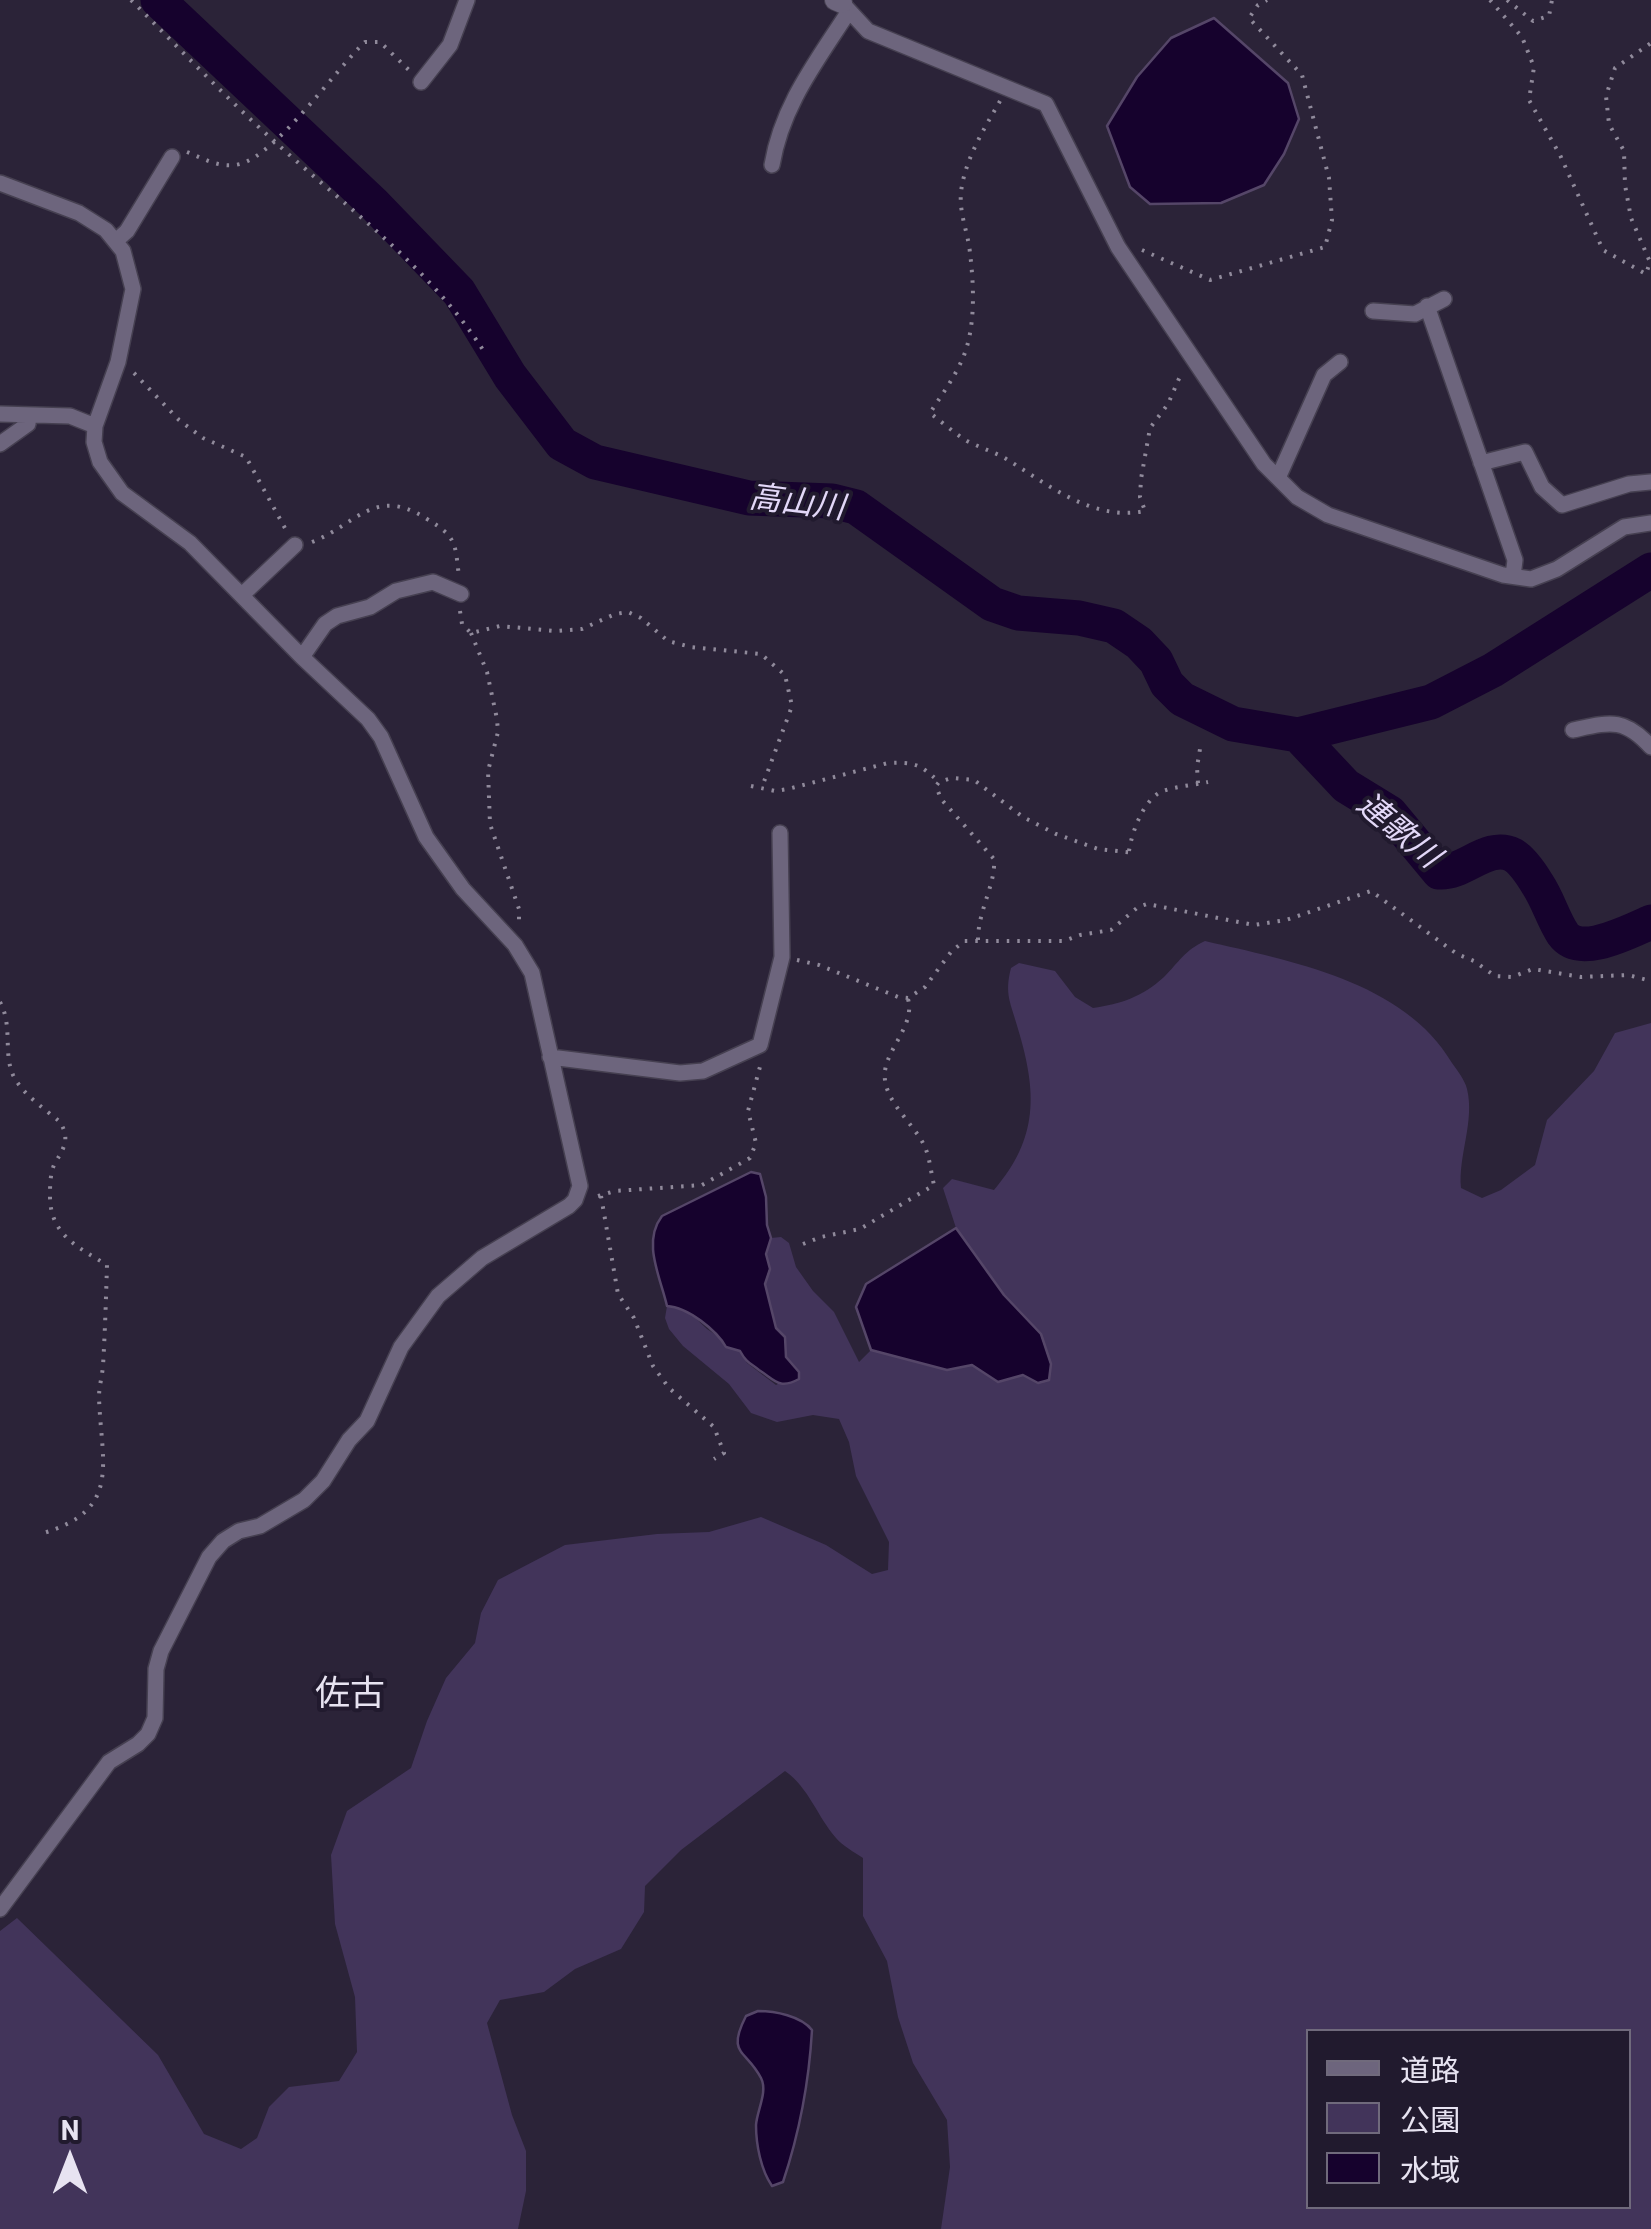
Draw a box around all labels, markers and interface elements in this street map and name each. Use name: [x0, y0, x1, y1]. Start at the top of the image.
water label: 高山川: [747, 477, 847, 527]
water label: 連歌川: [1350, 784, 1448, 876]
district label: 佐古: [315, 1672, 385, 1714]
legend: [1306, 2029, 1631, 2209]
text: 道路: [1400, 2051, 1460, 2087]
text: 公園: [1400, 2101, 1460, 2137]
north arrow: [20, 2109, 120, 2209]
text: N: [61, 2112, 79, 2146]
text: 水域: [1400, 2151, 1460, 2187]

